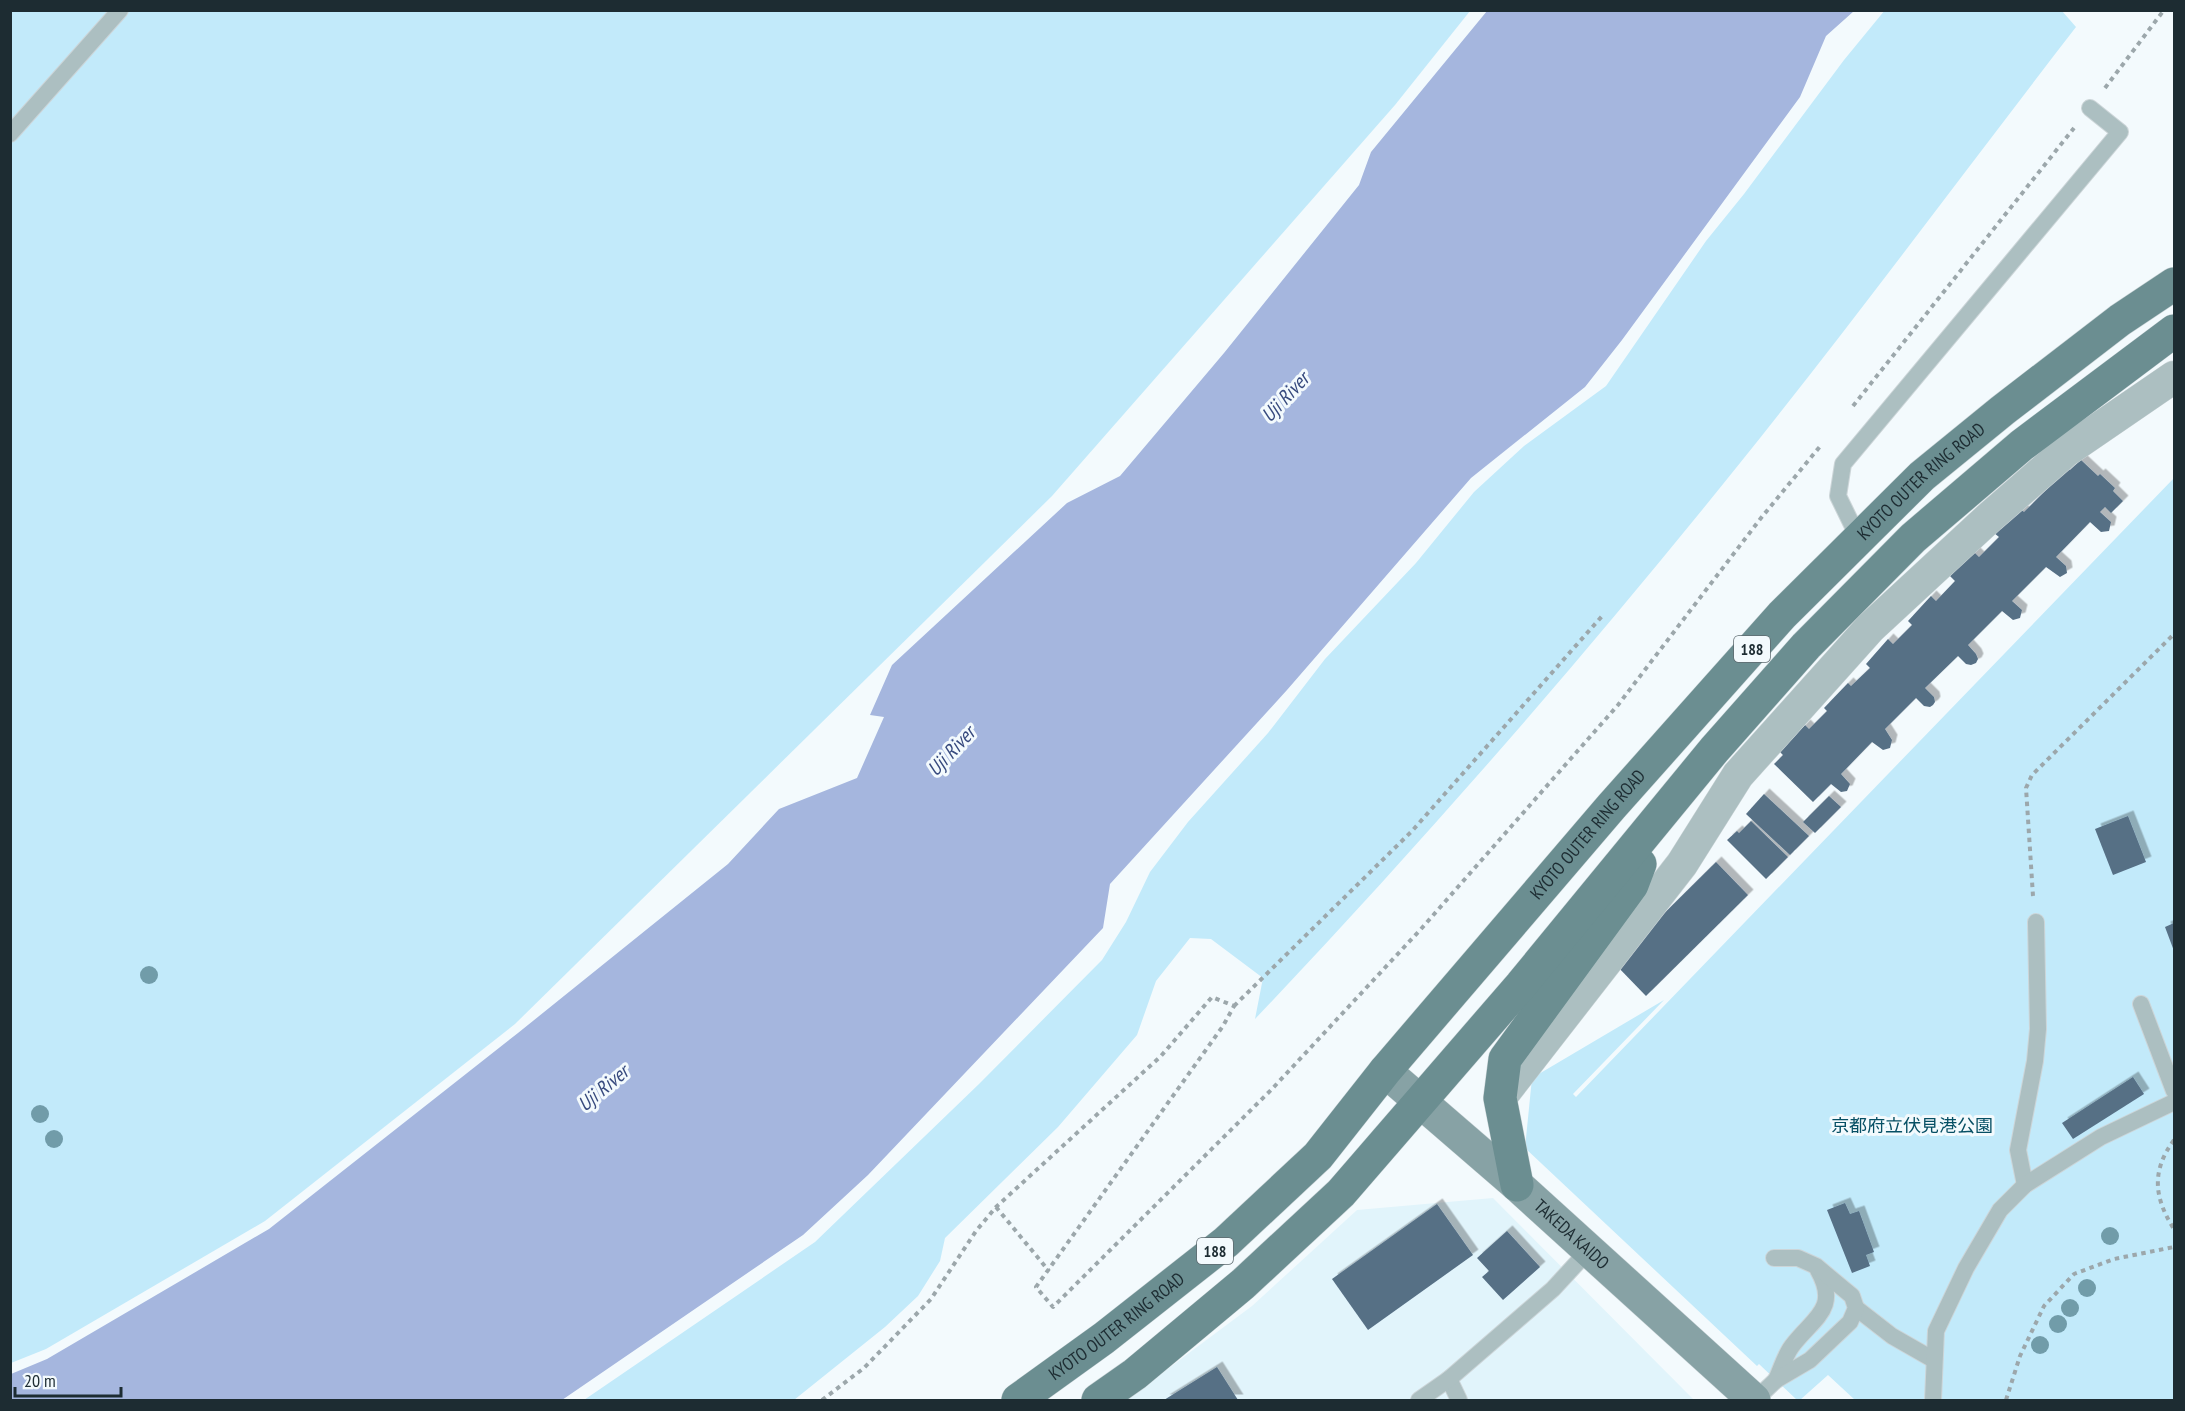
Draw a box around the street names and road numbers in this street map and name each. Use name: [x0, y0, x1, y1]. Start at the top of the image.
street label: KYOTO OUTER RING ROAD: [1852, 417, 1989, 545]
road number: 188: [1734, 636, 1770, 662]
street label: KYOTO OUTER RING ROAD: [1525, 764, 1650, 904]
street label: TAKEDA KAIDO: [1529, 1194, 1614, 1274]
road number: 188: [1197, 1238, 1233, 1264]
street label: KYOTO OUTER RING ROAD: [1044, 1267, 1189, 1385]

